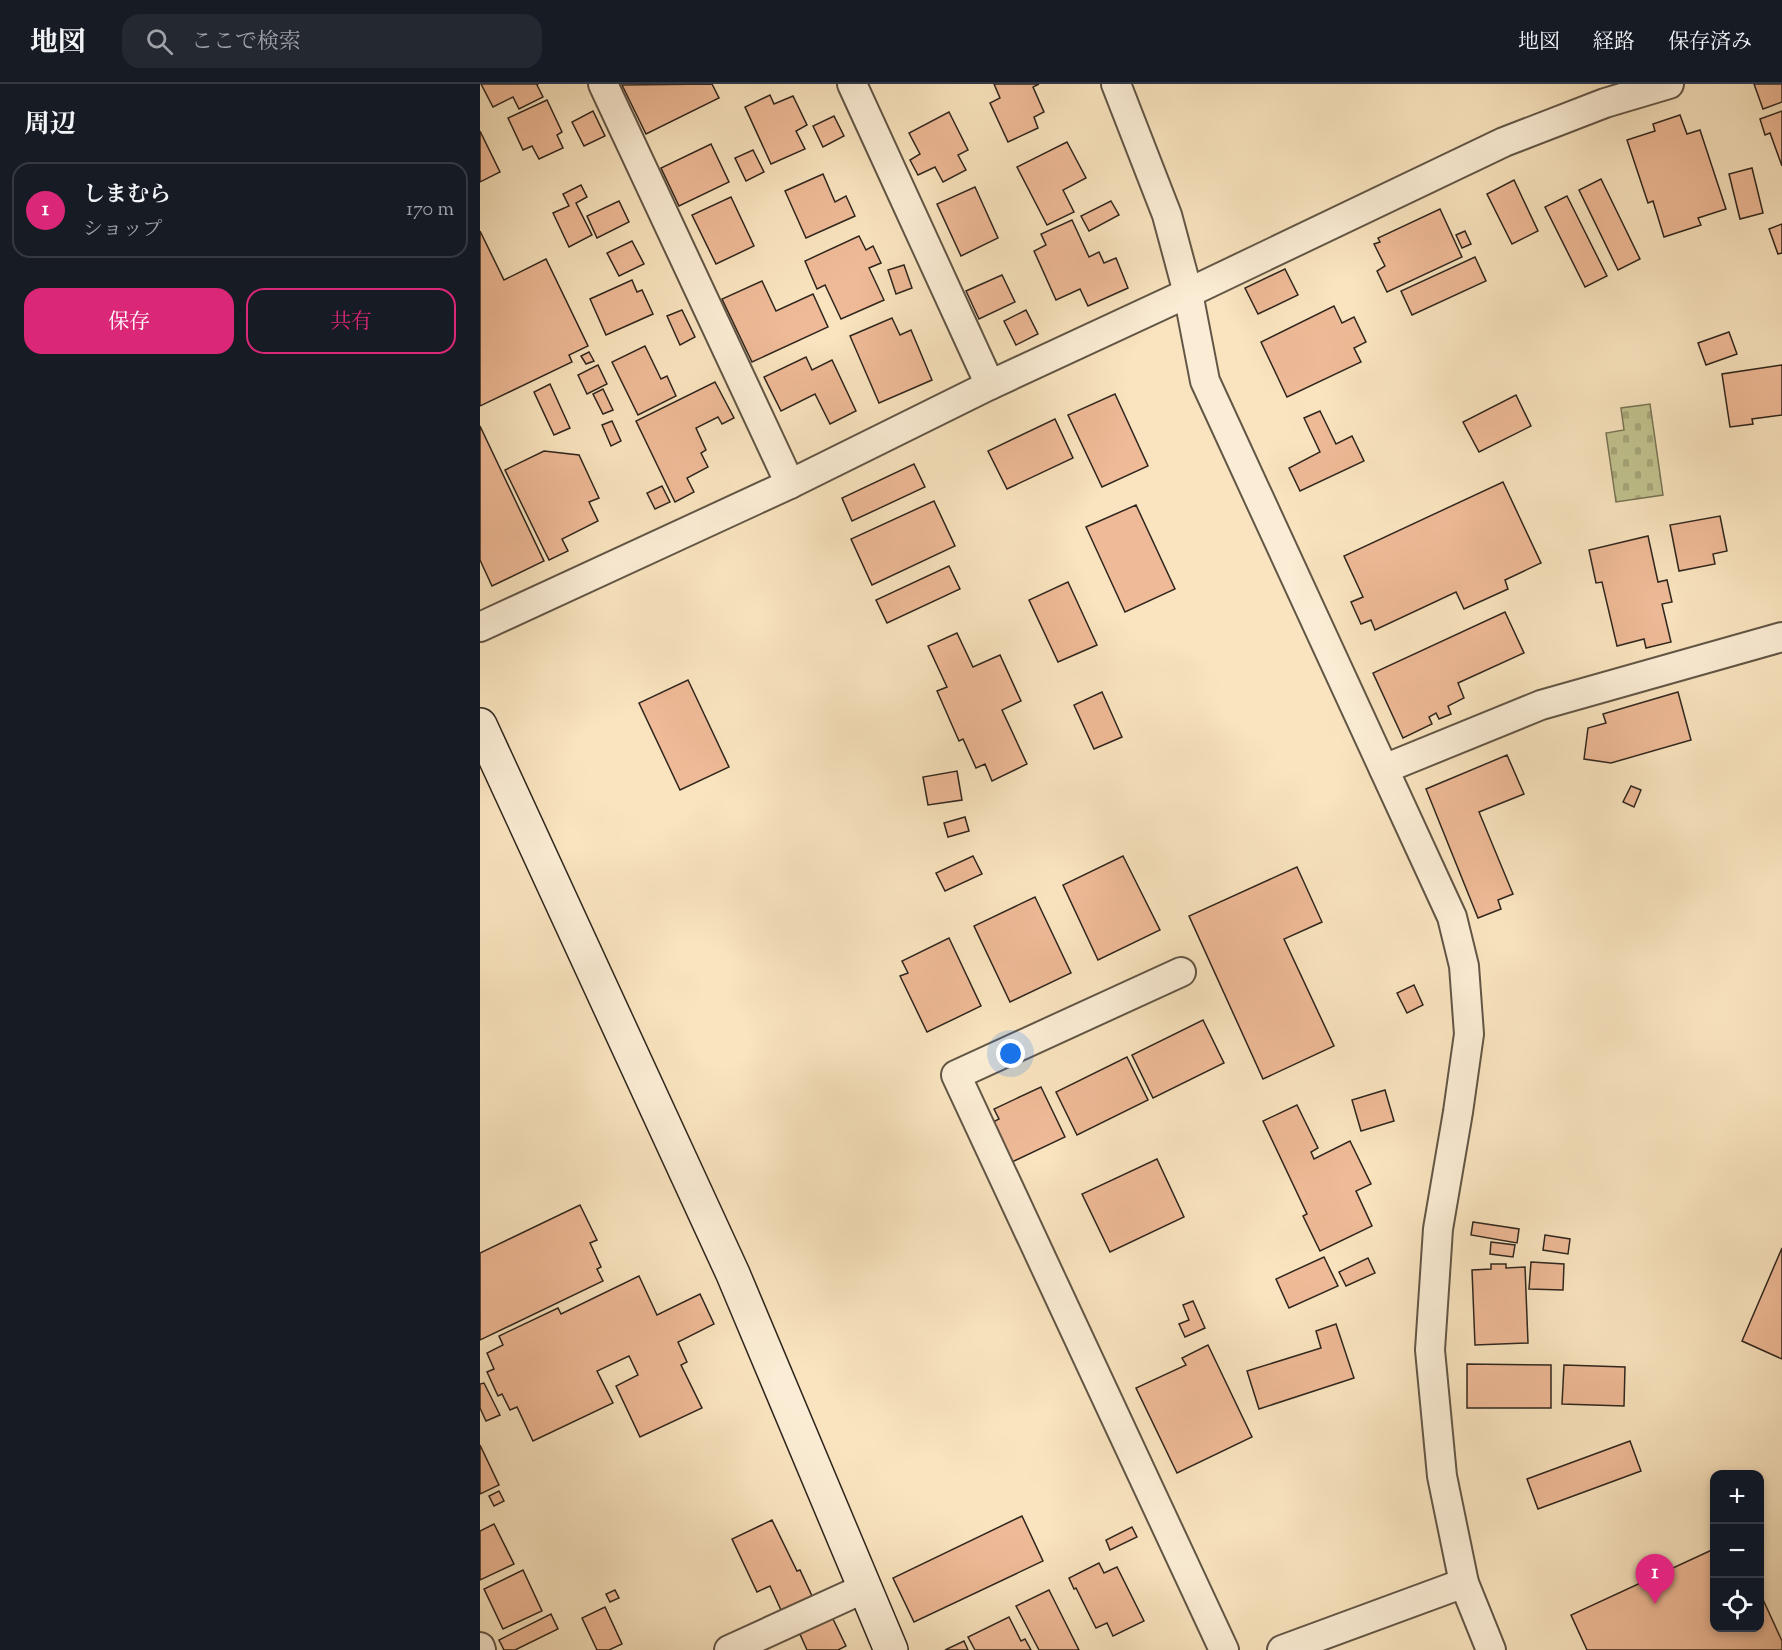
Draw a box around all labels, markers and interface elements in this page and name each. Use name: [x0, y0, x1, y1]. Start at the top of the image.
search box: [122, 14, 542, 68]
text: 地図: [30, 24, 86, 64]
icon: search: [143, 25, 176, 58]
text: ここで検索: [191, 27, 301, 59]
text: 地図: [1518, 28, 1560, 58]
text: 経路: [1593, 28, 1635, 58]
text: 保存済み: [1668, 28, 1752, 58]
text: 周辺: [24, 107, 76, 144]
text: しまむら: [83, 180, 171, 212]
text: 1: [42, 196, 49, 225]
text: 170 m: [406, 196, 454, 225]
text: ショップ: [83, 216, 163, 245]
button: 保存: [24, 288, 234, 354]
button: 共有: [246, 288, 456, 354]
your location: [996, 1039, 1025, 1068]
map controls: [1710, 1470, 1764, 1632]
button: +: [1710, 1470, 1764, 1524]
button: −: [1710, 1524, 1764, 1578]
pin: 1: [1636, 1554, 1674, 1604]
button: locate: [1710, 1578, 1764, 1632]

